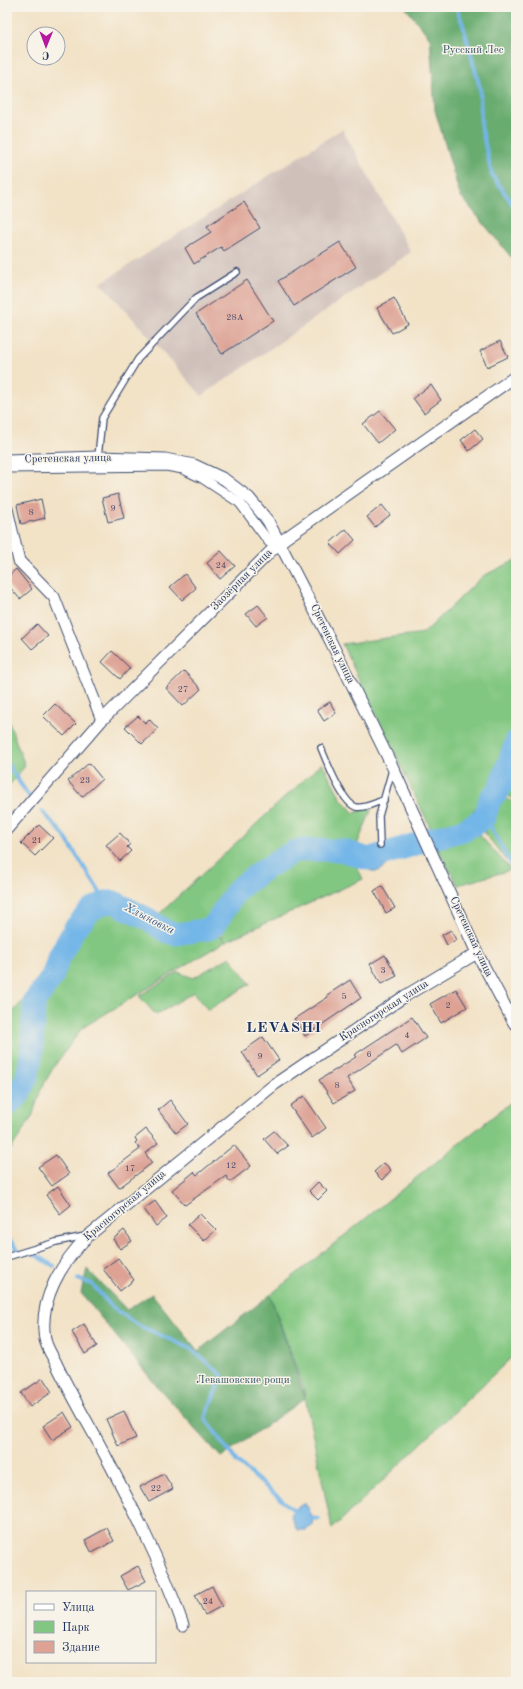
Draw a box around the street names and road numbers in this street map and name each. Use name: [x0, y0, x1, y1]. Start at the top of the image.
street label: Сретенская улица: [24, 453, 112, 465]
street label: Заозёрная улица: [209, 547, 275, 613]
street label: Сретенская улица: [308, 602, 356, 686]
street label: Сретенская улица: [448, 895, 495, 979]
street label: Красногорская улица: [338, 978, 431, 1044]
street label: Красногорская улица: [82, 1168, 169, 1243]

